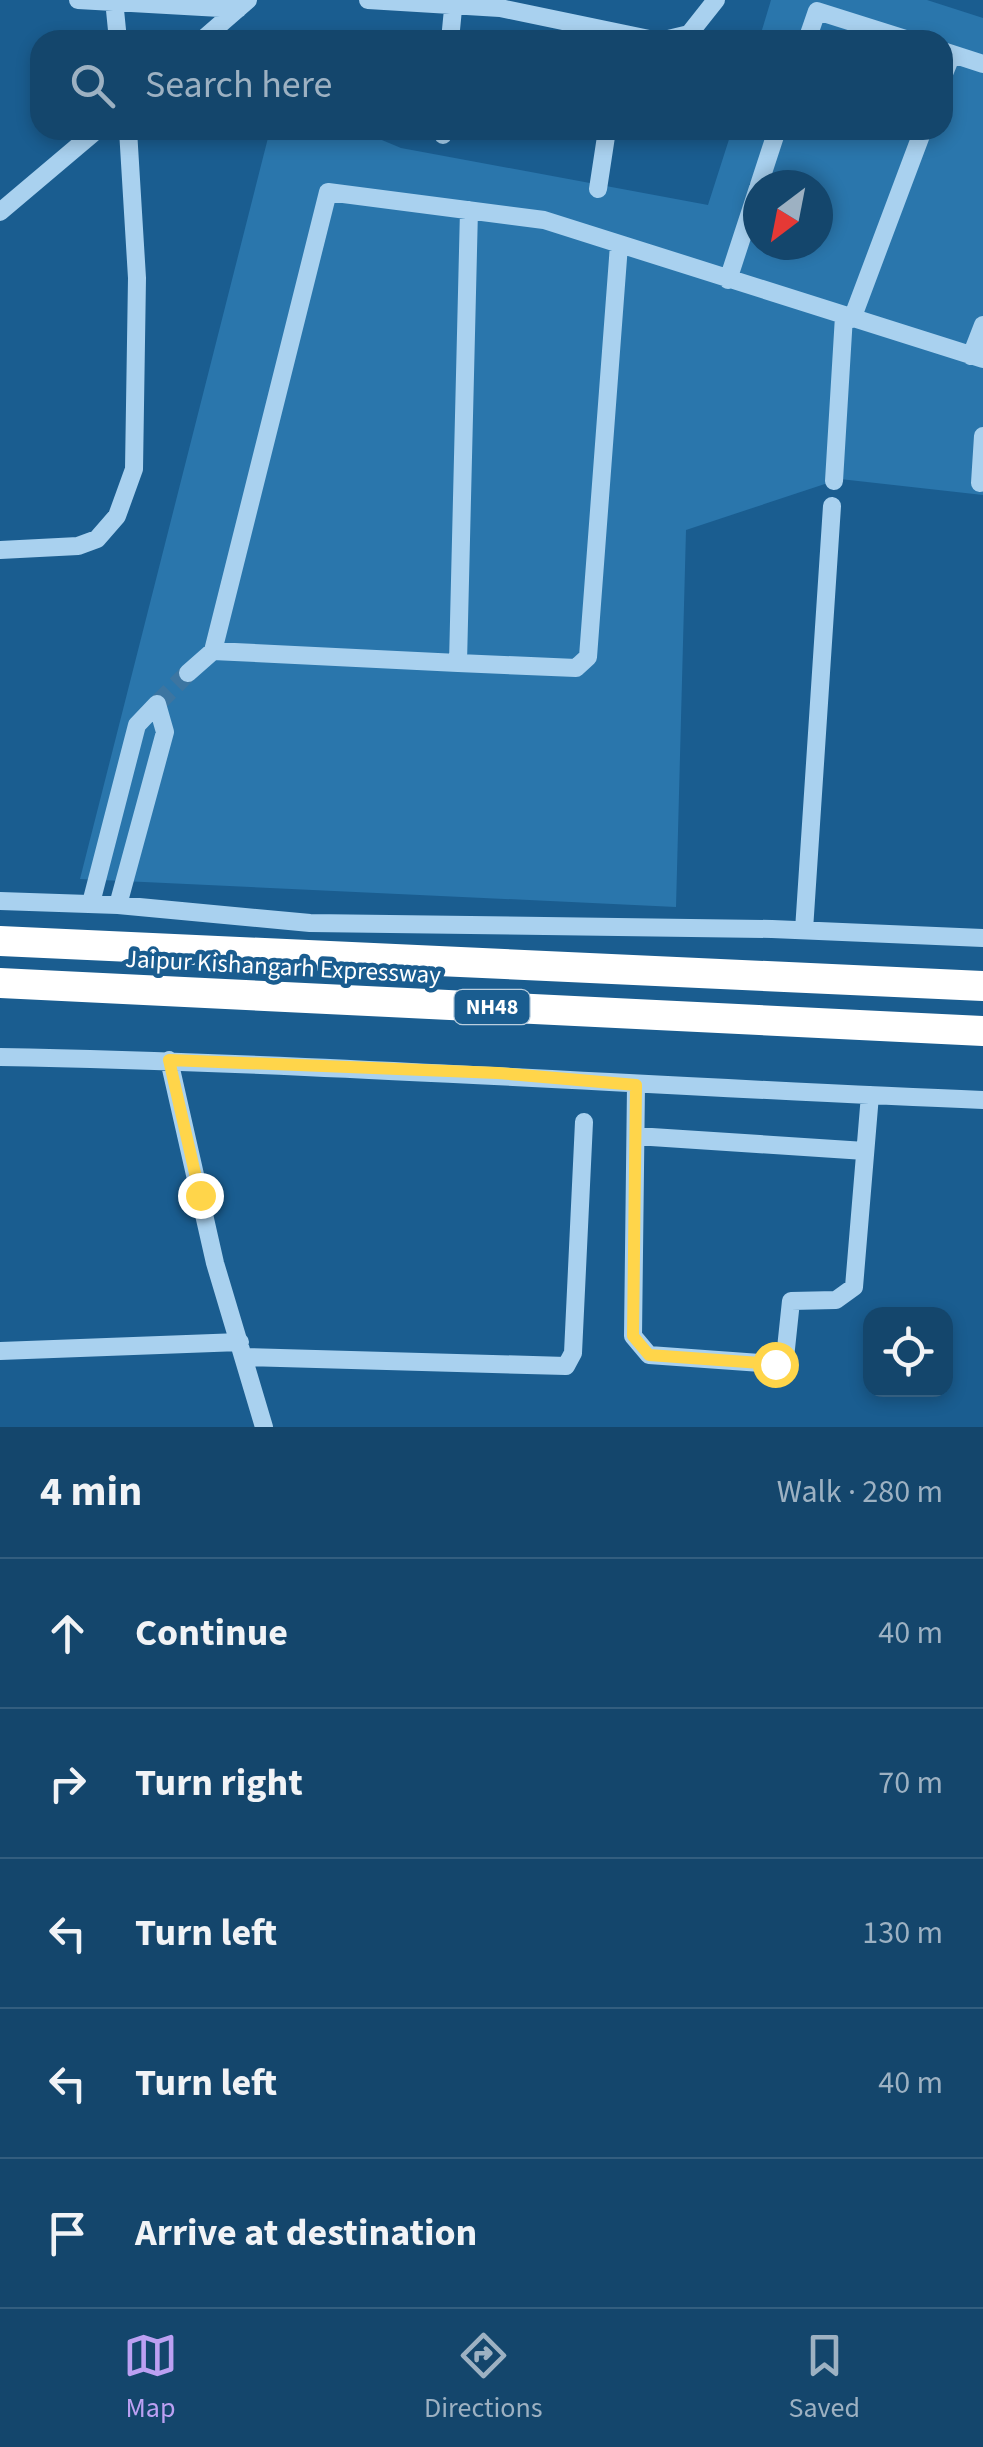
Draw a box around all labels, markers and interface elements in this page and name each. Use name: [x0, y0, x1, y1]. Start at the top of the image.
search box: [30, 30, 953, 140]
icon: search: [65, 58, 120, 113]
text: Search here: [145, 58, 332, 112]
north arrow: [743, 170, 833, 260]
street label: Jaipur Kishangarh Expressway: [124, 941, 442, 993]
road number: NH48: [454, 990, 530, 1024]
route end: [178, 1173, 224, 1219]
map controls: [863, 1307, 953, 1397]
button: locate: [863, 1307, 953, 1397]
route start: [753, 1342, 799, 1388]
text: 4 min: [40, 1462, 142, 1522]
text: Walk · 280 m: [777, 1469, 943, 1515]
icon: ahead: [40, 1606, 95, 1661]
text: Continue: [135, 1606, 288, 1660]
text: 40 m: [878, 1610, 943, 1656]
icon: right: [40, 1756, 95, 1811]
text: Turn right: [135, 1756, 303, 1810]
text: 70 m: [878, 1760, 943, 1806]
icon: left: [40, 1906, 95, 1961]
text: Turn left: [135, 1906, 277, 1960]
text: 130 m: [862, 1910, 943, 1956]
icon: left: [40, 2056, 95, 2111]
text: Turn left: [135, 2056, 277, 2110]
text: 40 m: [878, 2060, 943, 2106]
icon: arrive: [40, 2206, 95, 2261]
text: Arrive at destination: [135, 2206, 477, 2260]
tab: Map: [123, 2328, 178, 2428]
tab: Directions: [424, 2328, 543, 2428]
tab: Saved: [789, 2328, 860, 2428]

